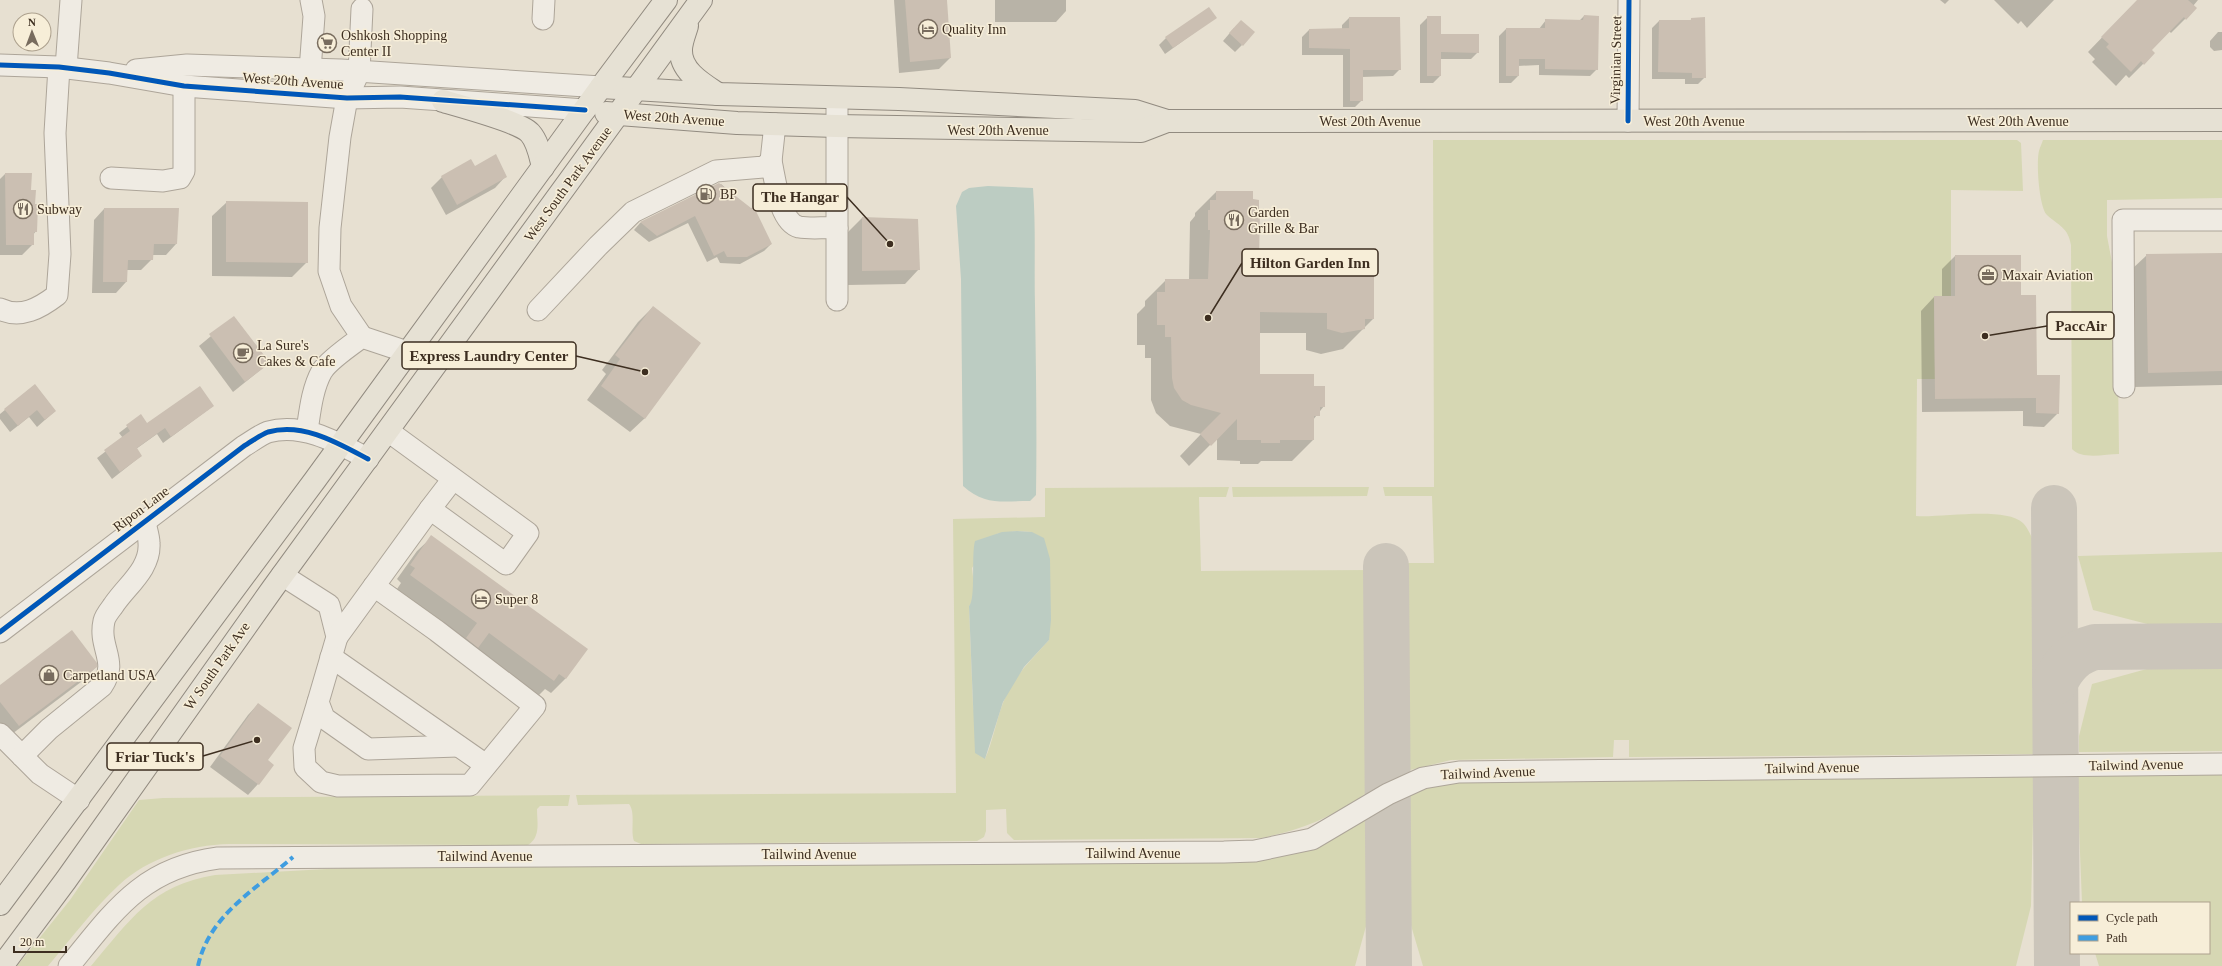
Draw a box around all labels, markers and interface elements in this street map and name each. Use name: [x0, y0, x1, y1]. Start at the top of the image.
north arrow: [12, 12, 52, 52]
street label: Virginian Street: [1608, 15, 1624, 104]
text: N: [28, 16, 36, 28]
hotel icon: Quality Inn: [917, 18, 939, 40]
place label: Quality Inn: [942, 22, 1006, 37]
place label: Oshkosh Shopping Center II: [341, 28, 447, 59]
supermarket icon: Oshkosh Shopping Center II: [316, 32, 338, 54]
street label: West 20th Avenue: [242, 70, 344, 92]
street label: West 20th Avenue: [623, 107, 725, 129]
street label: West 20th Avenue: [1319, 114, 1421, 129]
street label: West 20th Avenue: [1643, 114, 1745, 129]
street label: West 20th Avenue: [1967, 114, 2069, 129]
street label: West 20th Avenue: [947, 123, 1049, 138]
street label: West South Park Avenue: [521, 124, 615, 244]
fuel station icon: BP: [695, 183, 717, 205]
callout: The Hangar: [753, 184, 847, 211]
place label: BP: [720, 187, 737, 202]
text: The Hangar: [761, 189, 839, 205]
restaurant icon: Subway: [12, 198, 34, 220]
place label: Subway: [37, 202, 82, 217]
place label: Garden Grille & Bar: [1248, 205, 1319, 236]
restaurant icon: Garden Grille & Bar: [1223, 209, 1245, 231]
callout: Hilton Garden Inn: [1242, 249, 1378, 276]
text: Hilton Garden Inn: [1250, 255, 1371, 271]
office icon: Maxair Aviation: [1977, 264, 1999, 286]
place label: Maxair Aviation: [2002, 268, 2093, 283]
callout: PaccAir: [2047, 312, 2114, 339]
text: PaccAir: [2055, 318, 2107, 334]
place label: La Sure's Cakes & Cafe: [257, 338, 336, 369]
cafe icon: La Sure's Cakes & Cafe: [232, 342, 254, 364]
callout: Express Laundry Center: [402, 342, 576, 369]
text: Express Laundry Center: [410, 348, 569, 364]
street label: Ripon Lane: [110, 483, 172, 535]
hotel icon: Super 8: [470, 588, 492, 610]
place label: Super 8: [495, 592, 538, 607]
street label: W South Park Ave: [181, 619, 253, 713]
shop icon: Carpetland USA: [38, 664, 60, 686]
place label: Carpetland USA: [63, 668, 157, 683]
callout: Friar Tuck's: [107, 743, 203, 770]
text: Friar Tuck's: [115, 749, 195, 765]
street label: Tailwind Avenue: [2088, 757, 2184, 773]
street label: Tailwind Avenue: [1764, 760, 1860, 776]
street label: Tailwind Avenue: [1440, 764, 1536, 782]
street label: Tailwind Avenue: [1086, 846, 1180, 861]
street label: Tailwind Avenue: [762, 847, 856, 862]
street label: Tailwind Avenue: [438, 849, 532, 864]
legend: [2070, 902, 2210, 954]
text: Cycle path: [2106, 911, 2158, 925]
scale bar: [14, 928, 66, 954]
text: Path: [2106, 931, 2127, 945]
text: 20 m: [20, 935, 45, 949]

